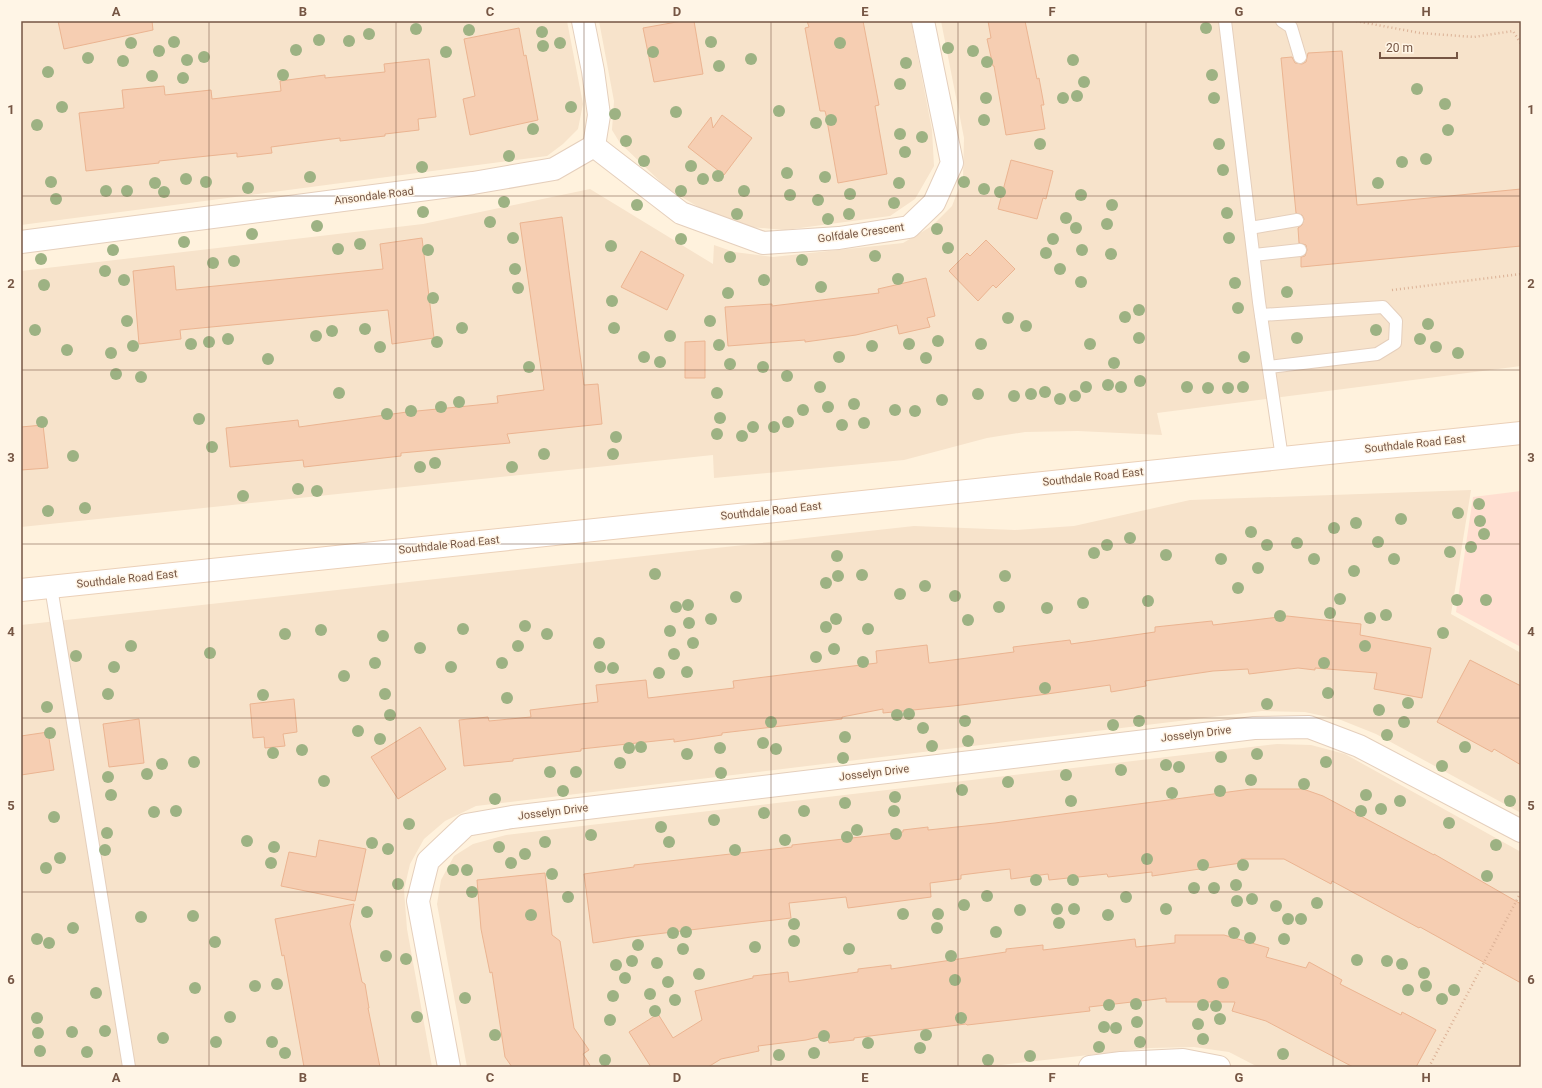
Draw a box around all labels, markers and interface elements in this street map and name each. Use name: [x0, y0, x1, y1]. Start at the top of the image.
text: A: [112, 4, 121, 19]
text: B: [299, 4, 307, 19]
text: C: [486, 4, 495, 19]
text: D: [673, 4, 681, 19]
text: E: [861, 4, 869, 19]
text: F: [1048, 4, 1056, 19]
text: G: [1235, 4, 1244, 19]
text: H: [1421, 4, 1431, 19]
scale bar: [1380, 34, 1457, 60]
text: 20 m: [1386, 41, 1413, 55]
text: 1: [7, 102, 15, 117]
text: 1: [1527, 102, 1535, 117]
street label: Ansondale Road: [334, 185, 414, 207]
street label: Golfdale Crescent: [817, 220, 905, 245]
text: 2: [7, 276, 15, 291]
text: 2: [1527, 276, 1535, 291]
street label: Southdale Road East: [1364, 432, 1467, 456]
text: 3: [7, 450, 15, 465]
text: 3: [1527, 450, 1535, 465]
street label: Southdale Road East: [1042, 465, 1145, 489]
street label: Southdale Road East: [720, 499, 823, 523]
street label: Southdale Road East: [398, 533, 501, 557]
street label: Southdale Road East: [76, 567, 179, 591]
text: 4: [7, 624, 15, 639]
text: 4: [1527, 624, 1535, 639]
street label: Josselyn Drive: [1160, 723, 1232, 745]
street label: Josselyn Drive: [838, 762, 910, 784]
text: 5: [7, 798, 15, 813]
text: 5: [1527, 798, 1535, 813]
street label: Josselyn Drive: [517, 801, 589, 823]
text: 6: [7, 972, 15, 987]
text: 6: [1527, 972, 1535, 987]
text: A: [112, 1070, 121, 1085]
text: B: [299, 1070, 307, 1085]
text: C: [486, 1070, 495, 1085]
text: D: [673, 1070, 681, 1085]
text: E: [861, 1070, 869, 1085]
text: F: [1048, 1070, 1056, 1085]
text: G: [1235, 1070, 1244, 1085]
text: H: [1421, 1070, 1431, 1085]

